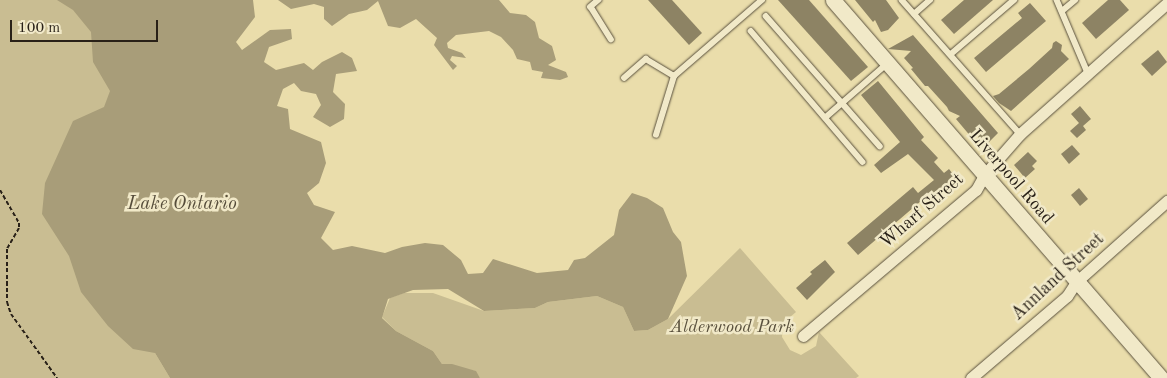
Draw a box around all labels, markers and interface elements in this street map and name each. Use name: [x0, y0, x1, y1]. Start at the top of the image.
scale bar: [12, 10, 160, 42]
text: 100 m: [18, 21, 60, 36]
street label: Liverpool Road: [964, 125, 1058, 229]
street label: Wharf Street: [876, 169, 968, 253]
water label: Lake Ontario: [127, 194, 237, 216]
street label: Annland Street: [1007, 229, 1109, 325]
park label: Alderwood Park: [670, 316, 794, 338]

